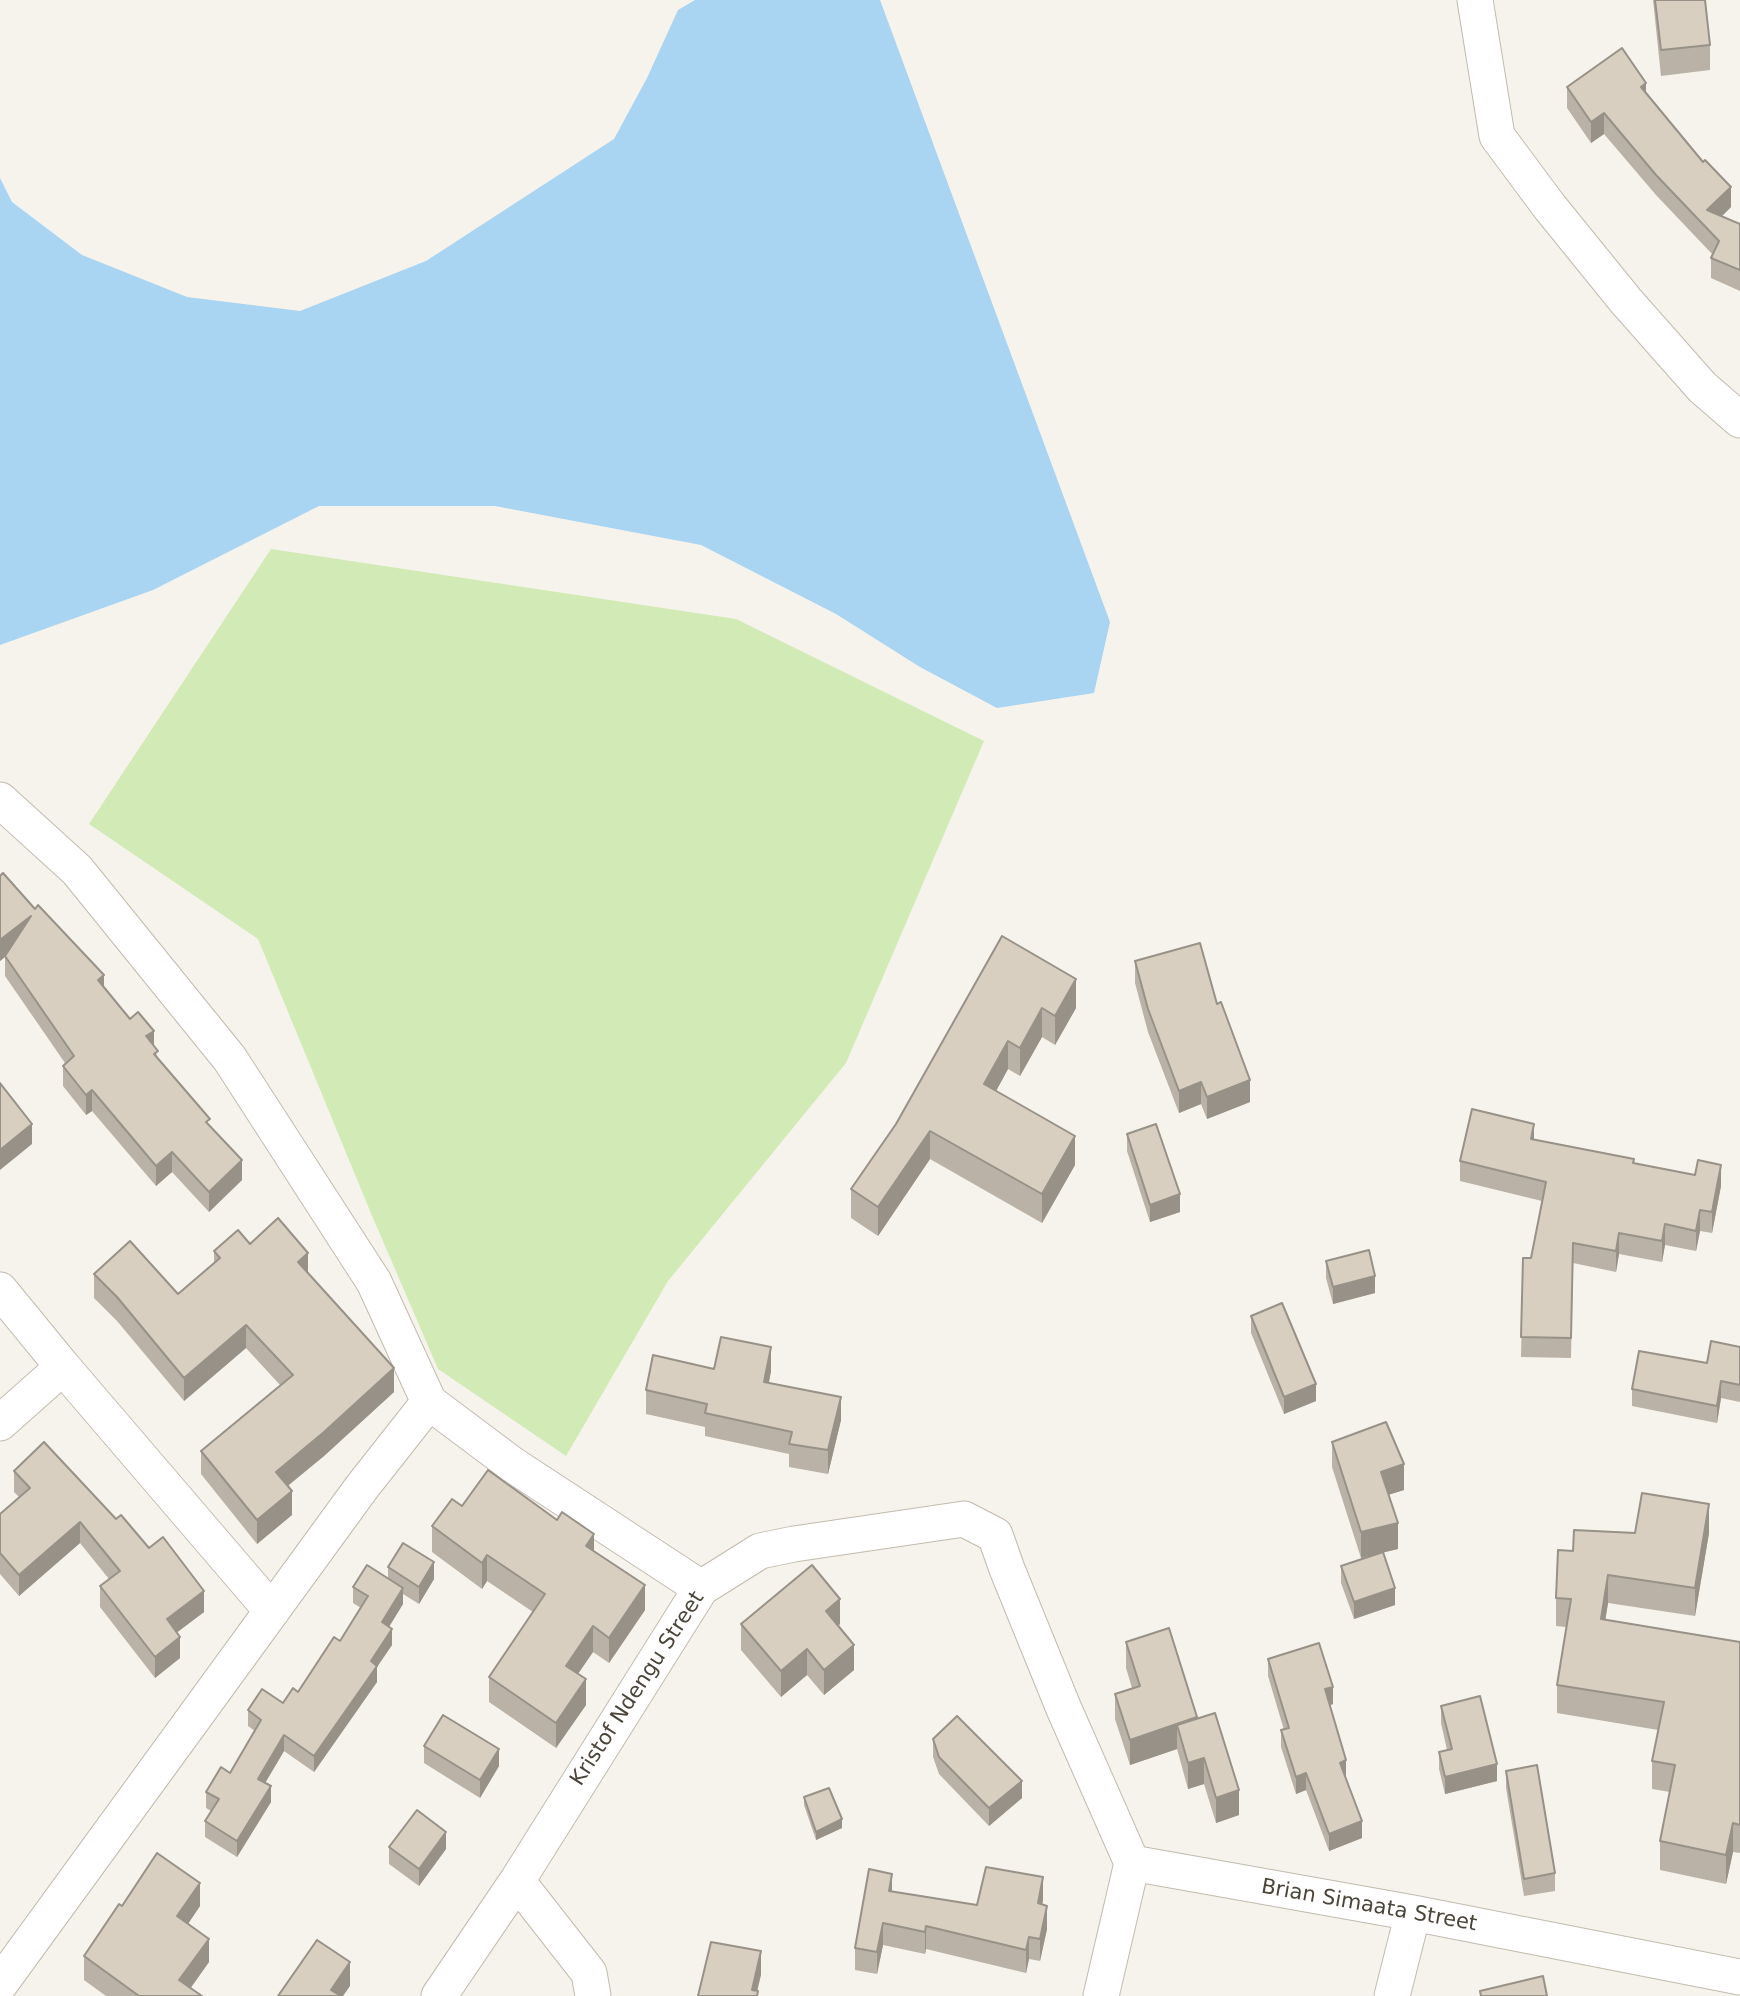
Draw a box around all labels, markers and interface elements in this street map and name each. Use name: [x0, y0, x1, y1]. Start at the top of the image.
street label: Kristof Ndengu Street: [566, 1587, 710, 1791]
street label: Brian Simaata Street: [1259, 1875, 1479, 1937]

